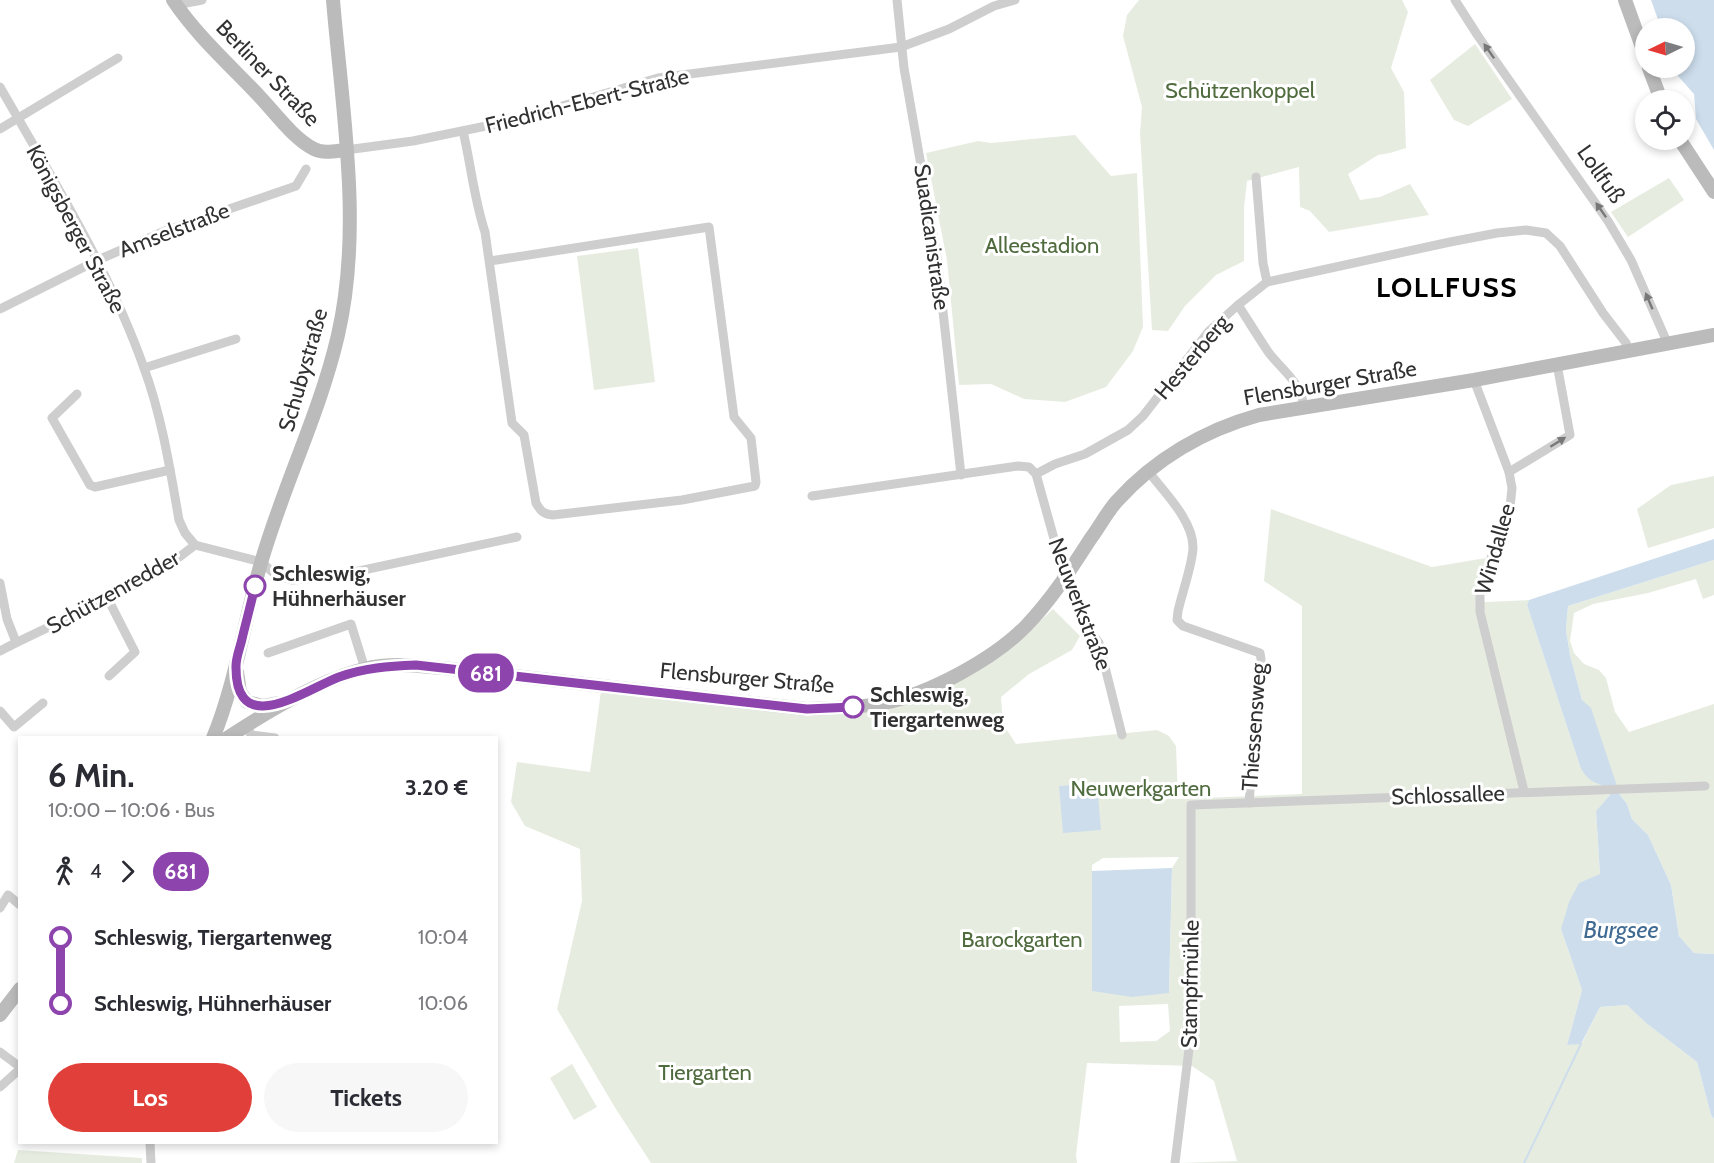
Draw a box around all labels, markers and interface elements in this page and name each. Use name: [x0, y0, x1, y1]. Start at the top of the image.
street label: Berliner Straße: [210, 14, 326, 132]
north arrow: [1635, 18, 1695, 78]
map controls: [1635, 18, 1695, 150]
one-way arrow: [1483, 43, 1495, 59]
street label: Friedrich-Ebert-Straße: [482, 63, 692, 139]
park label: Schützenkoppel: [1165, 77, 1316, 104]
button: locate: [1635, 90, 1695, 150]
street label: Königsberger Straße: [20, 140, 132, 318]
street label: Lollfuß: [1571, 140, 1631, 209]
street label: Suadicanistraße: [908, 162, 956, 312]
street label: Amselstraße: [115, 197, 233, 263]
one-way arrow: [1595, 203, 1607, 219]
park label: Alleestadion: [985, 232, 1099, 259]
district label: LOLLFUSS: [1376, 270, 1518, 304]
one-way arrow: [1644, 292, 1654, 310]
street label: Schubystraße: [273, 305, 333, 435]
street label: Hesterberg: [1149, 308, 1236, 405]
street label: Flensburger Straße: [1241, 355, 1419, 411]
one-way arrow: [1550, 436, 1566, 447]
street label: Windallee: [1469, 500, 1521, 598]
street label: Neuwerkstraße: [1042, 534, 1118, 674]
street label: Schützenredder: [42, 544, 184, 640]
place label: Schleswig, Hühnerhäuser: [272, 560, 407, 612]
marker: Schleswig, Hühnerhäuser: [244, 575, 266, 597]
line badge: 681: [452, 654, 520, 692]
street label: Flensburger Straße: [659, 657, 835, 699]
text: 681: [470, 661, 502, 686]
street label: Thiessensweg: [1236, 661, 1272, 792]
place label: Schleswig, Tiergartenweg: [870, 681, 1004, 733]
marker: Schleswig, Tiergartenweg: [842, 696, 864, 718]
text: 6 Min.: [48, 755, 135, 795]
text: 3.20 €: [405, 774, 468, 801]
park label: Neuwerkgarten: [1071, 775, 1211, 802]
street label: Schlossallee: [1391, 780, 1505, 810]
text: 10:00 – 10:06 · Bus: [48, 798, 215, 822]
icon: walk: [48, 855, 81, 888]
icon: forward: [111, 855, 144, 888]
text: 4: [90, 859, 102, 883]
text: 681: [165, 859, 197, 884]
water label: Burgsee: [1584, 915, 1658, 944]
street label: Stampfmühle: [1175, 920, 1205, 1048]
text: Schleswig, Tiergartenweg: [94, 924, 332, 951]
text: 10:04: [418, 925, 468, 949]
park label: Barockgarten: [961, 926, 1083, 953]
text: Schleswig, Hühnerhäuser: [94, 990, 331, 1017]
text: 10:06: [418, 991, 468, 1015]
park label: Tiergarten: [658, 1059, 752, 1086]
button: Los: [48, 1063, 252, 1132]
button: Tickets: [264, 1063, 468, 1132]

